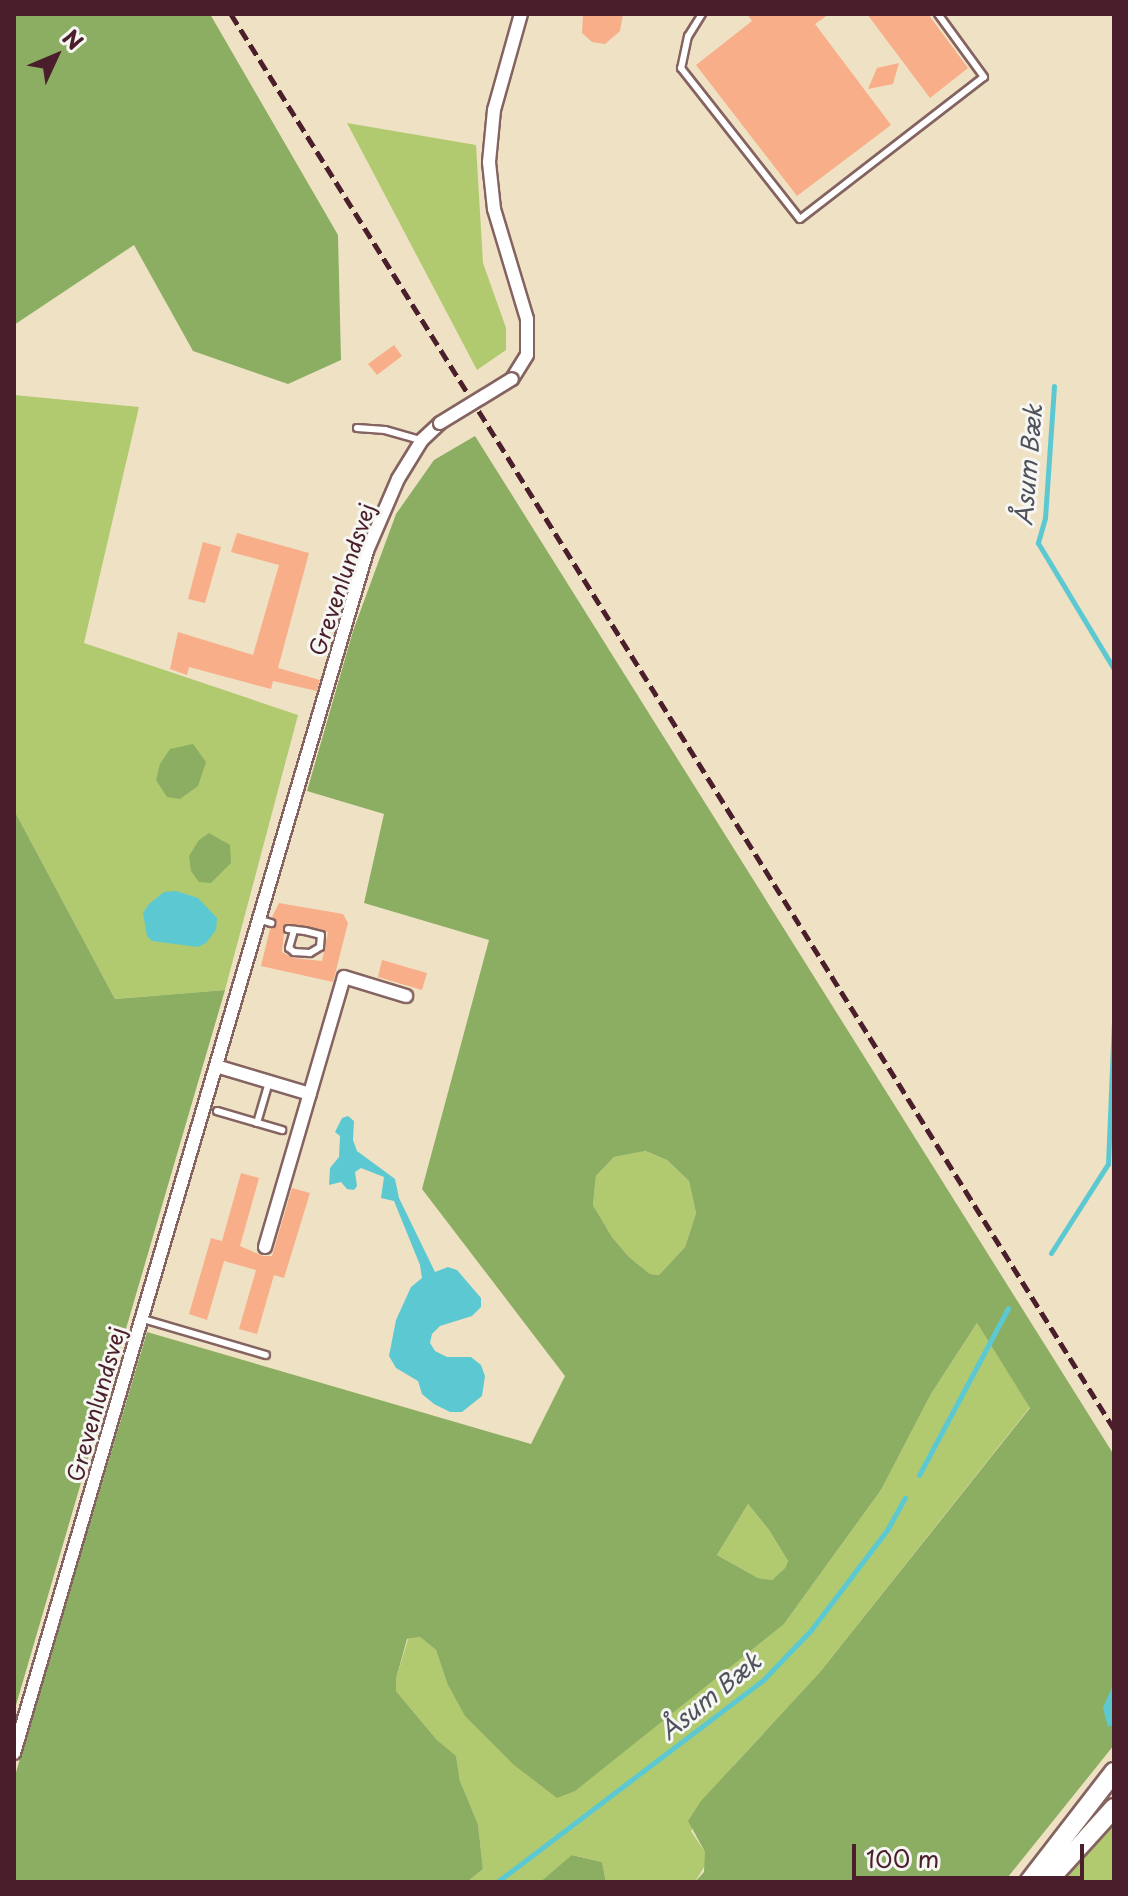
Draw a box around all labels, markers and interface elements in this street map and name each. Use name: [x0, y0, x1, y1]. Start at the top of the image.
north arrow: [16, 16, 96, 96]
text: N: [56, 21, 92, 57]
water label: Åsum Bæk: [1008, 403, 1048, 527]
street label: Grevenlundsvej: [303, 499, 379, 659]
street label: Grevenlundsvej: [60, 1324, 130, 1484]
water label: Åsum Bæk: [654, 1647, 766, 1745]
scale bar: [856, 1828, 1088, 1878]
text: 100 m: [866, 1840, 939, 1876]

